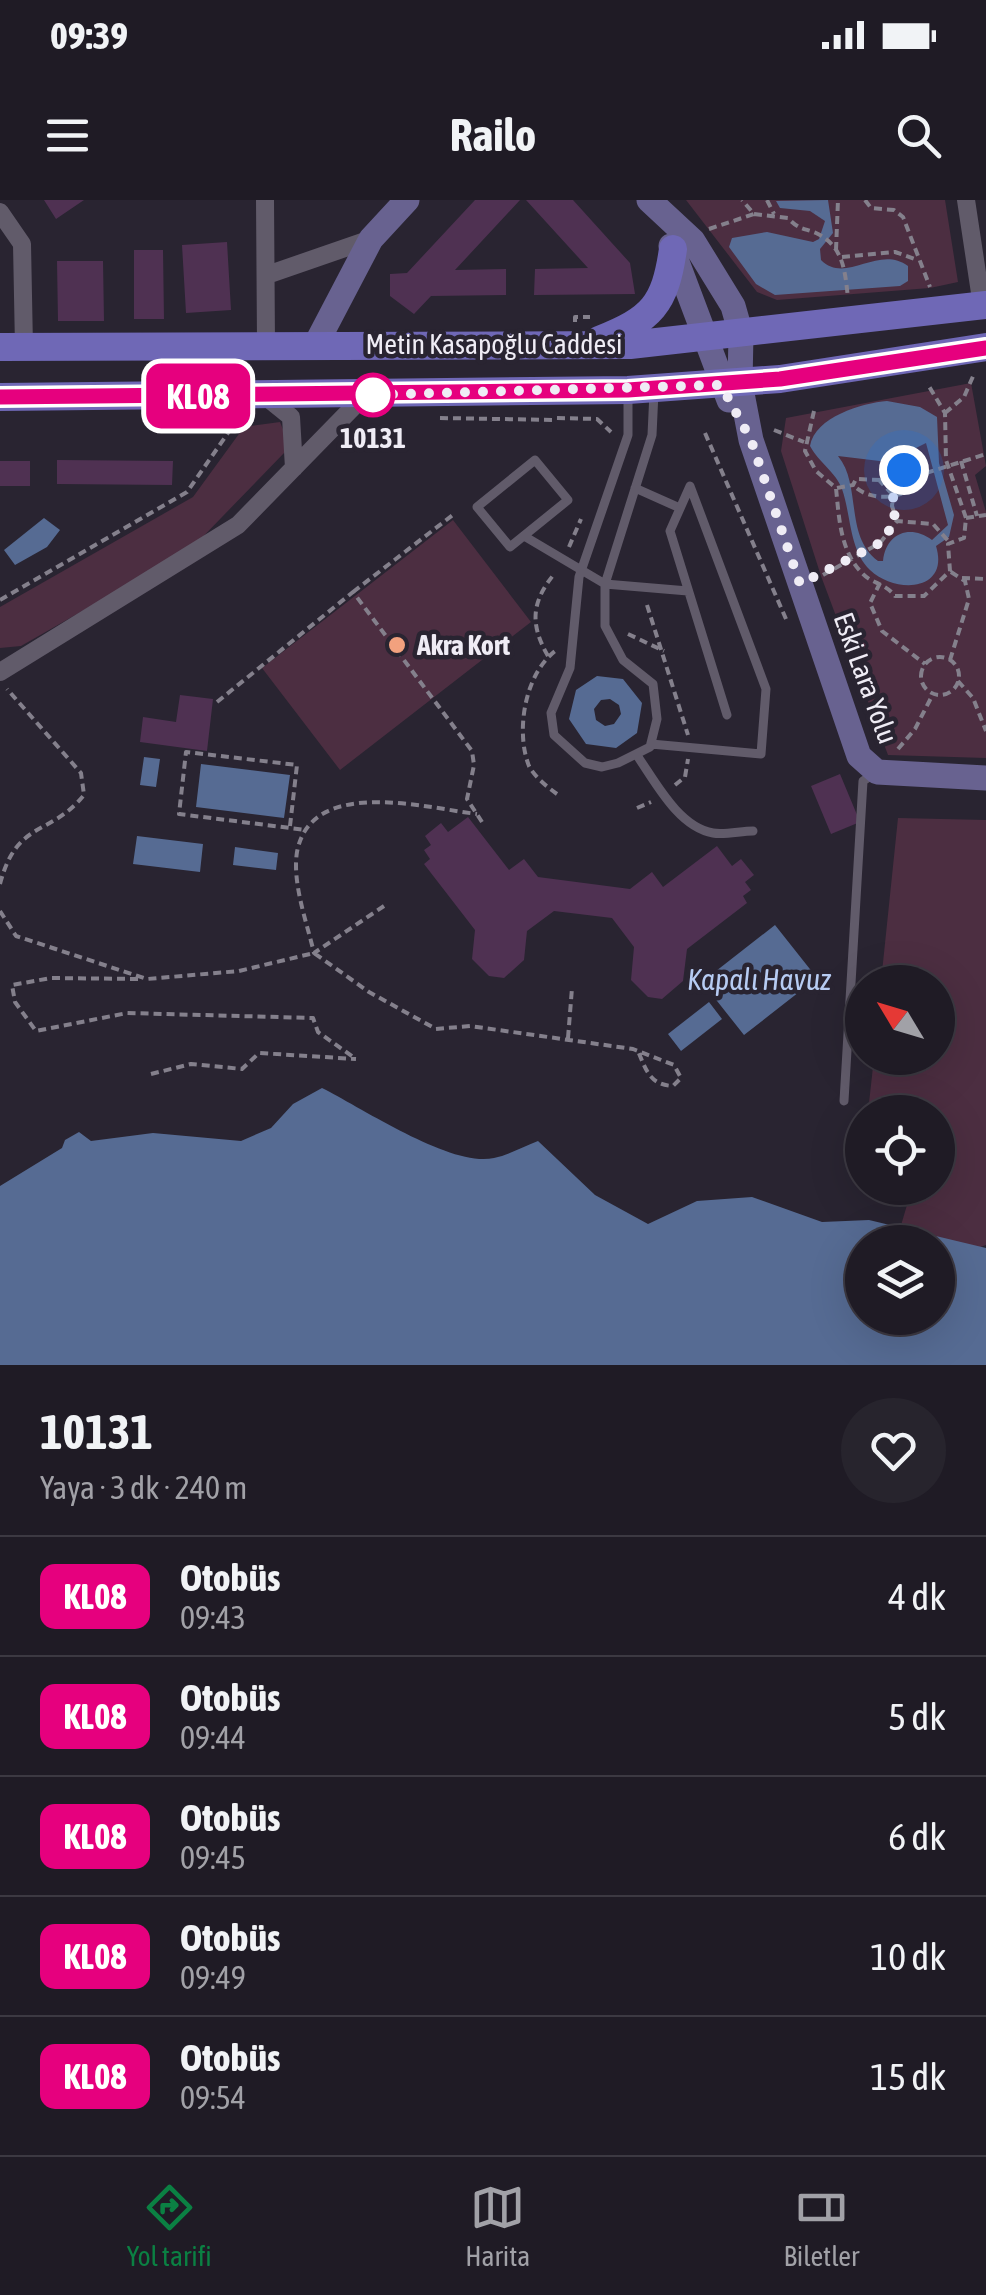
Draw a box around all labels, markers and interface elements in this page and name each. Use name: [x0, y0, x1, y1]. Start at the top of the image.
text: 09:39: [50, 14, 128, 57]
icon: menu: [40, 108, 95, 163]
icon: search: [891, 108, 946, 163]
text: Railo: [450, 109, 536, 161]
street label: Metin Kasapoğlu Caddesi: [366, 328, 622, 360]
line badge: KL08: [128, 364, 268, 428]
marker: 10131: [352, 374, 394, 416]
text: KL08: [166, 376, 230, 416]
place label: 10131: [340, 422, 406, 454]
your location: [879, 445, 929, 495]
street label: Eski Lara Yolu: [828, 608, 904, 748]
place label: Akra Kort: [416, 629, 510, 661]
marker: Akra Kort: [386, 634, 408, 656]
water label: Kapalı Havuz: [687, 962, 831, 996]
north arrow: [845, 965, 955, 1075]
map controls: [845, 965, 955, 1335]
button: locate: [845, 1095, 955, 1205]
button: layers: [845, 1225, 955, 1335]
button: heart: [841, 1398, 946, 1503]
text: 10131: [40, 1404, 153, 1459]
text: Yaya · 3 dk · 240 m: [40, 1469, 247, 1506]
text: Otobüs: [180, 1556, 280, 1599]
text: 4 dk: [888, 1575, 946, 1618]
text: KL08: [63, 1576, 127, 1616]
text: 09:43: [180, 1599, 246, 1636]
text: Otobüs: [180, 1676, 280, 1719]
text: 5 dk: [888, 1695, 946, 1738]
text: KL08: [63, 1696, 127, 1736]
text: 09:44: [180, 1719, 246, 1756]
text: Otobüs: [180, 1796, 280, 1839]
text: 6 dk: [888, 1815, 946, 1858]
text: KL08: [63, 1816, 127, 1856]
text: 09:45: [180, 1839, 246, 1876]
text: Otobüs: [180, 1916, 280, 1959]
text: 10 dk: [870, 1935, 946, 1978]
text: KL08: [63, 1936, 127, 1976]
text: 09:49: [180, 1959, 246, 1996]
text: Otobüs: [180, 2036, 280, 2079]
text: 15 dk: [870, 2055, 946, 2098]
text: KL08: [63, 2056, 127, 2096]
text: 09:54: [180, 2079, 246, 2116]
tab: Yol tarifi: [127, 2180, 212, 2272]
tab: Harita: [465, 2180, 530, 2272]
tab: Biletler: [784, 2180, 859, 2272]

